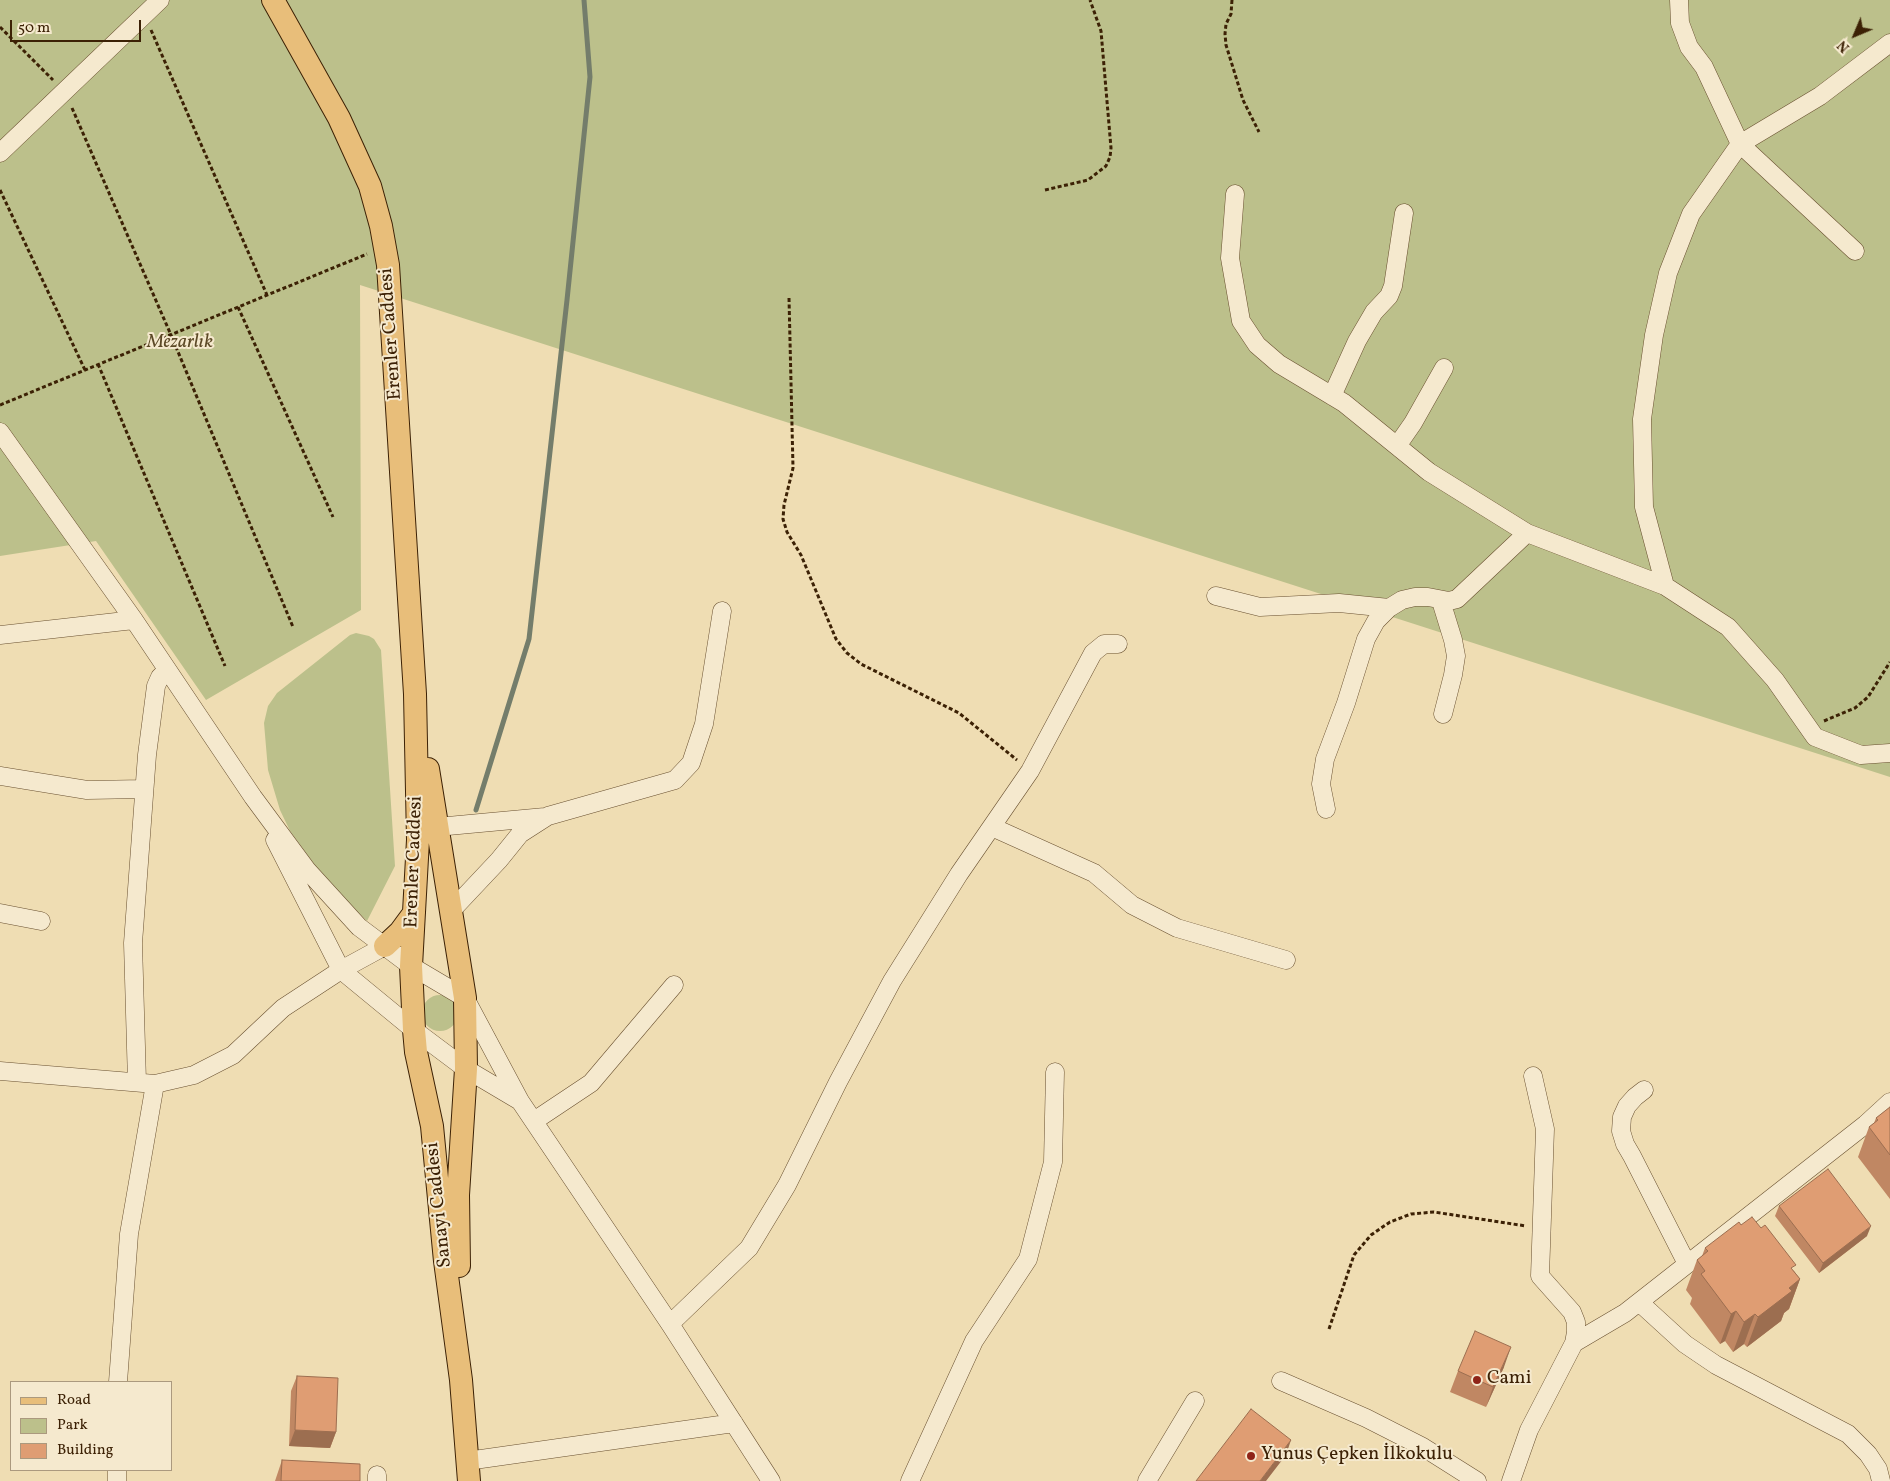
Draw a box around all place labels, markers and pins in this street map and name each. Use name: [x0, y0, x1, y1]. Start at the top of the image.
place label: Cami: [1487, 1369, 1531, 1391]
marker: Cami: [1471, 1374, 1483, 1386]
place label: Yunus Çepken İlkokulu: [1261, 1445, 1453, 1467]
marker: Yunus Çepken İlkokulu: [1245, 1450, 1257, 1462]

